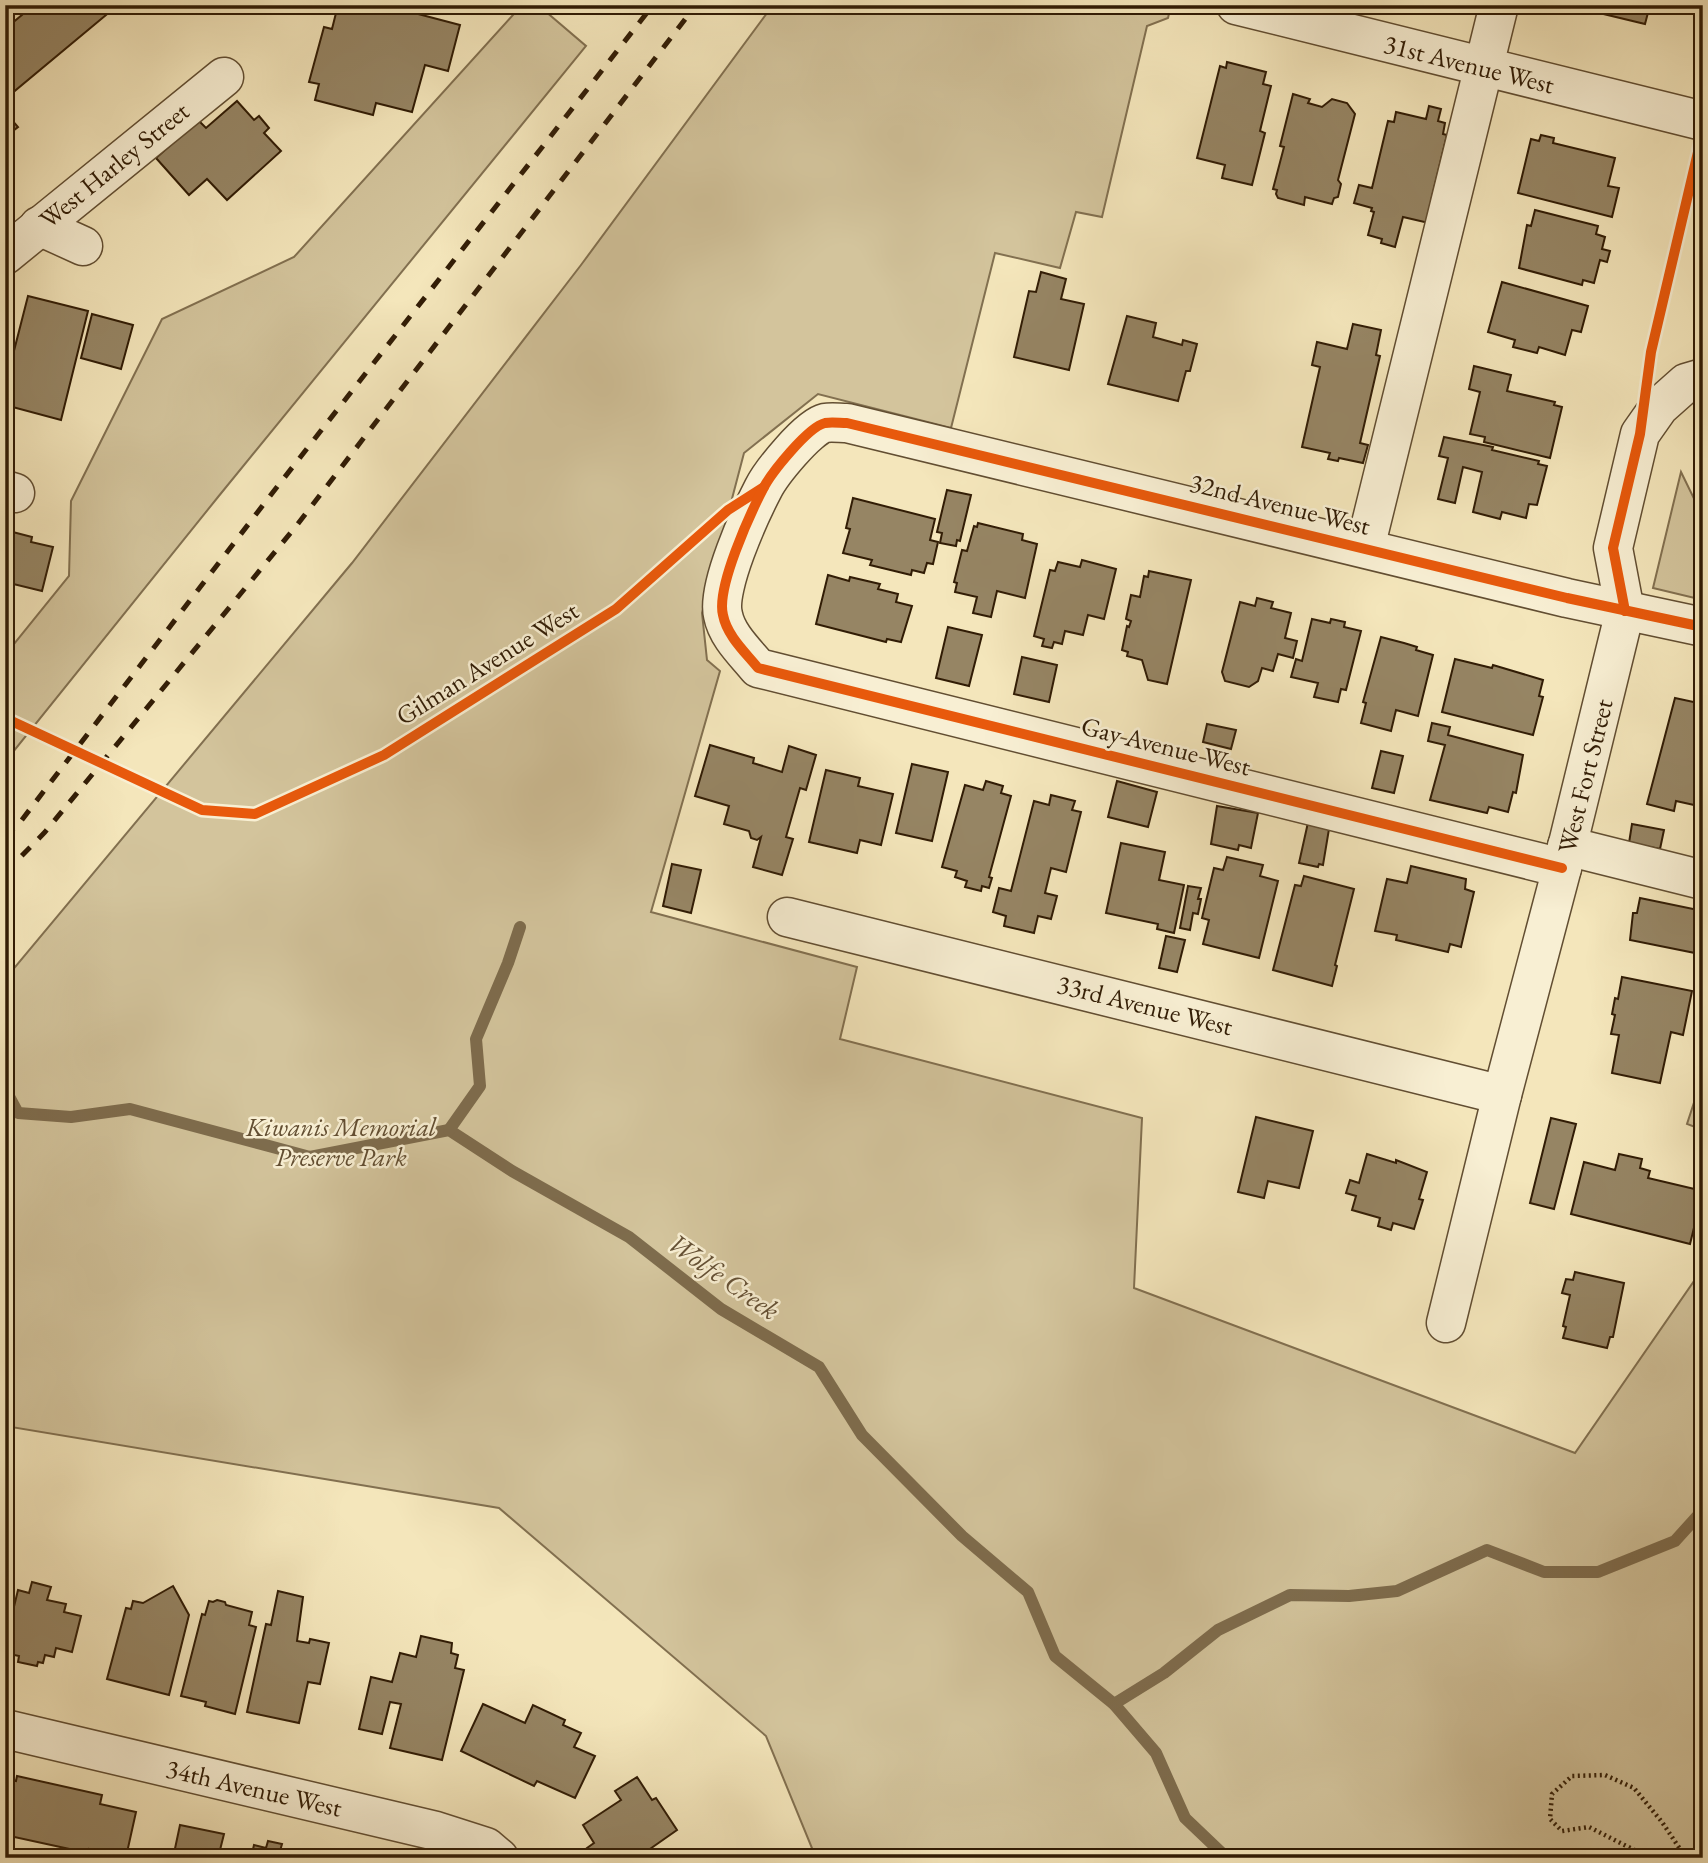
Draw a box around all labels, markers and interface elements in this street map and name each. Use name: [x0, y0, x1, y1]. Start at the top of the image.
street label: 31st Avenue West: [1380, 26, 1558, 102]
street label: West Harley Street: [32, 94, 196, 236]
street label: 32nd Avenue West: [1186, 465, 1374, 543]
street label: Gilman Avenue West: [389, 593, 585, 733]
street label: West Fort Street: [1549, 695, 1621, 857]
street label: Gay Avenue West: [1078, 709, 1254, 783]
street label: 33rd Avenue West: [1054, 967, 1236, 1043]
park label: Kiwanis Memorial Preserve Park: [245, 1110, 437, 1174]
water label: Wolfe Creek: [661, 1224, 787, 1328]
street label: 34th Avenue West: [163, 1751, 345, 1825]

